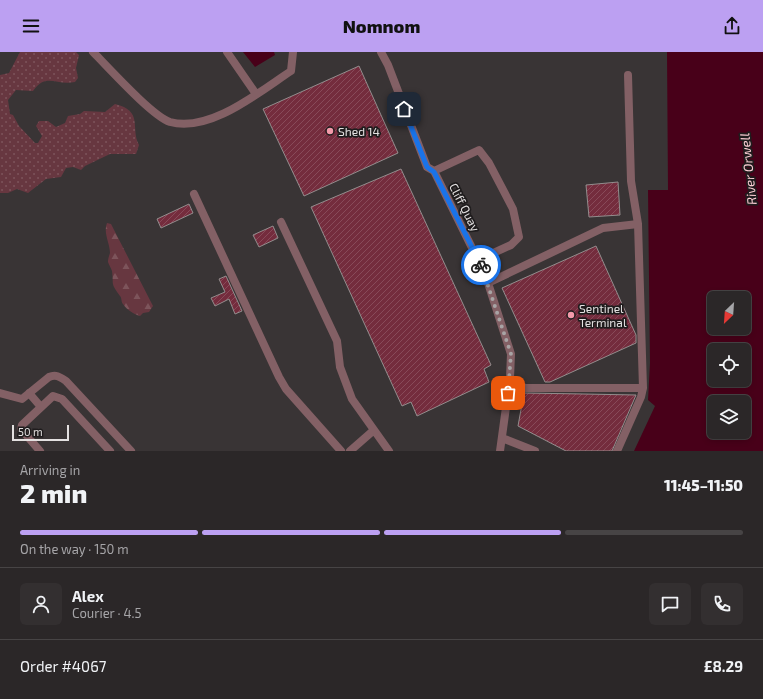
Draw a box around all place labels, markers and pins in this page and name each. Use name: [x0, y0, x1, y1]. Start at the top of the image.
pin: [387, 92, 421, 126]
place label: Shed 14: [338, 124, 380, 138]
marker: Shed 14: [325, 126, 335, 136]
place label: Sentinel Terminal: [579, 301, 627, 329]
marker: Sentinel Terminal: [566, 310, 576, 320]
pin: [491, 376, 525, 410]

